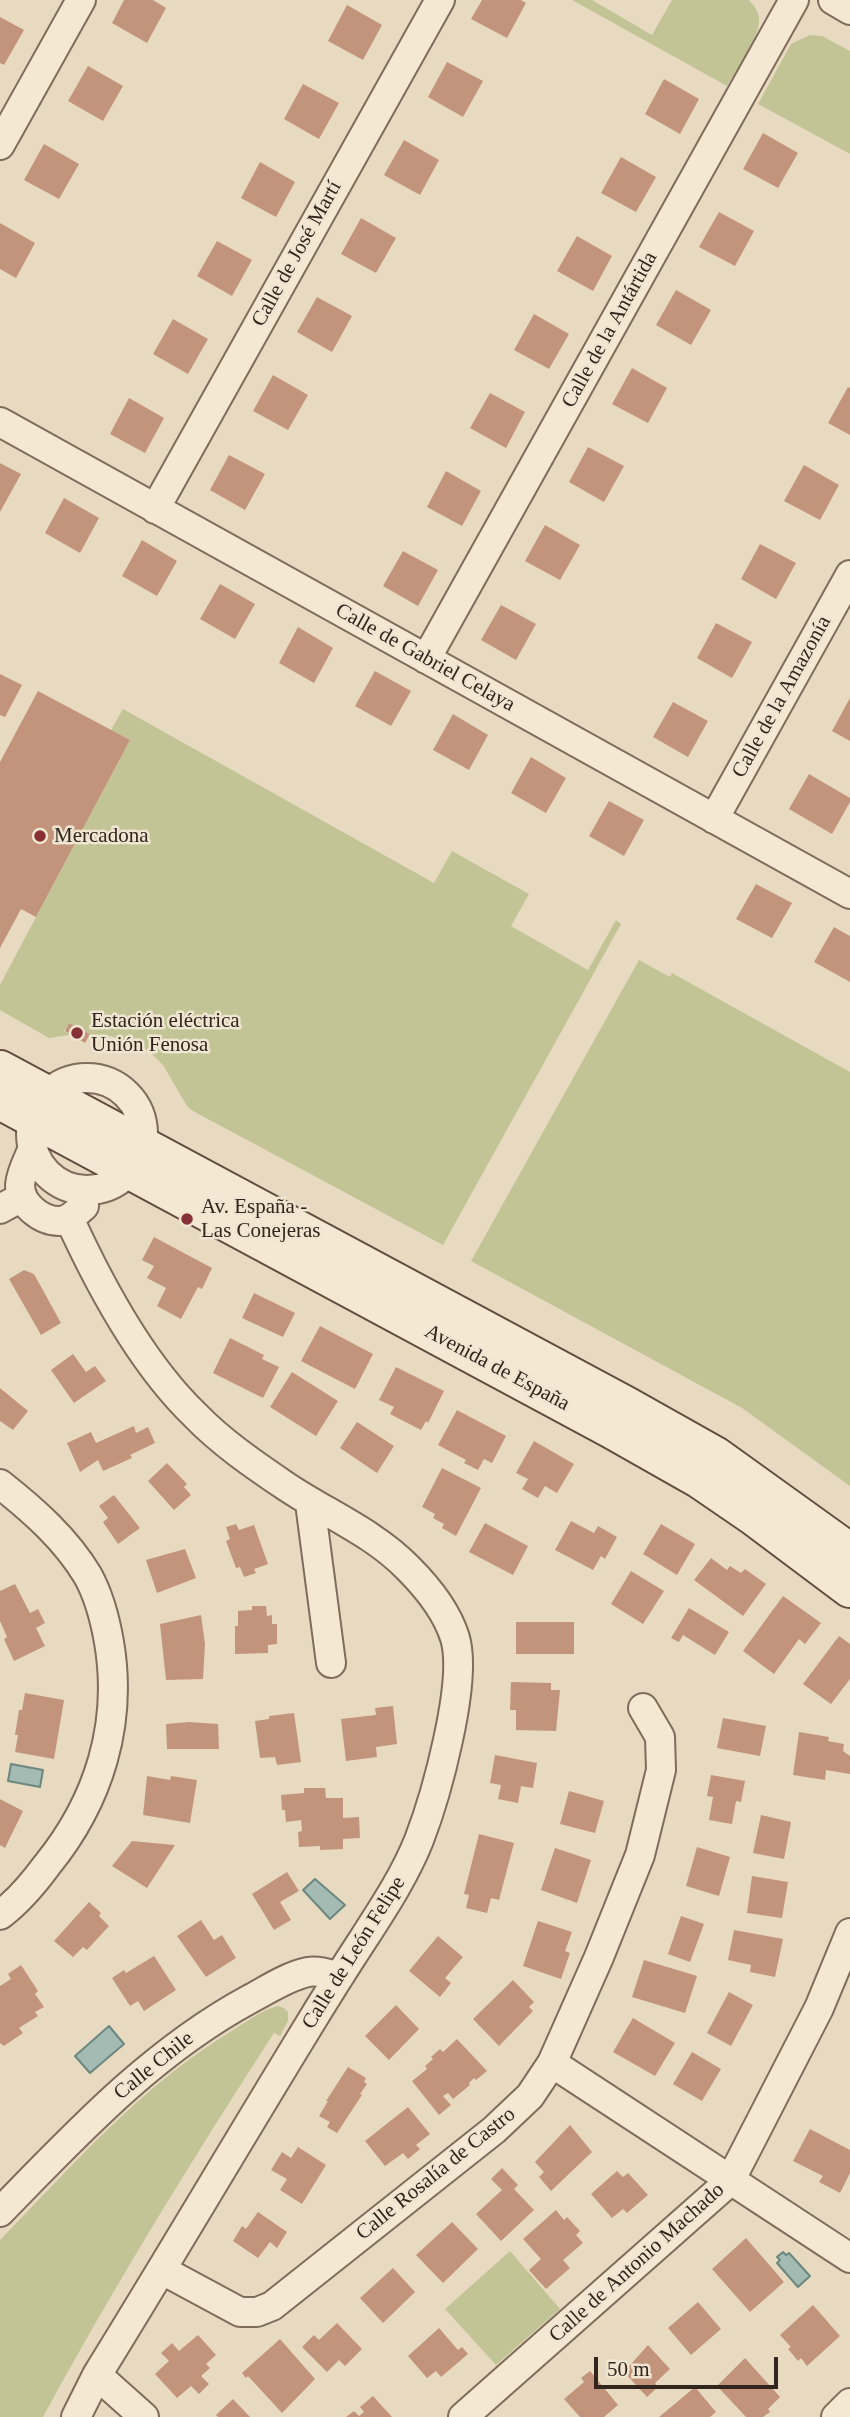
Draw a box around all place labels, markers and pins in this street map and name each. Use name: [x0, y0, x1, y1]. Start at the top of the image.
place label: Mercadona: [54, 823, 148, 849]
marker: Mercadona: [32, 828, 48, 844]
place label: Estación eléctrica Unión Fenosa: [91, 1008, 240, 1058]
marker: Estación eléctrica Unión Fenosa: [69, 1025, 85, 1041]
place label: Av. España - Las Conejeras: [201, 1194, 321, 1244]
marker: Av. España - Las Conejeras: [179, 1211, 195, 1227]

